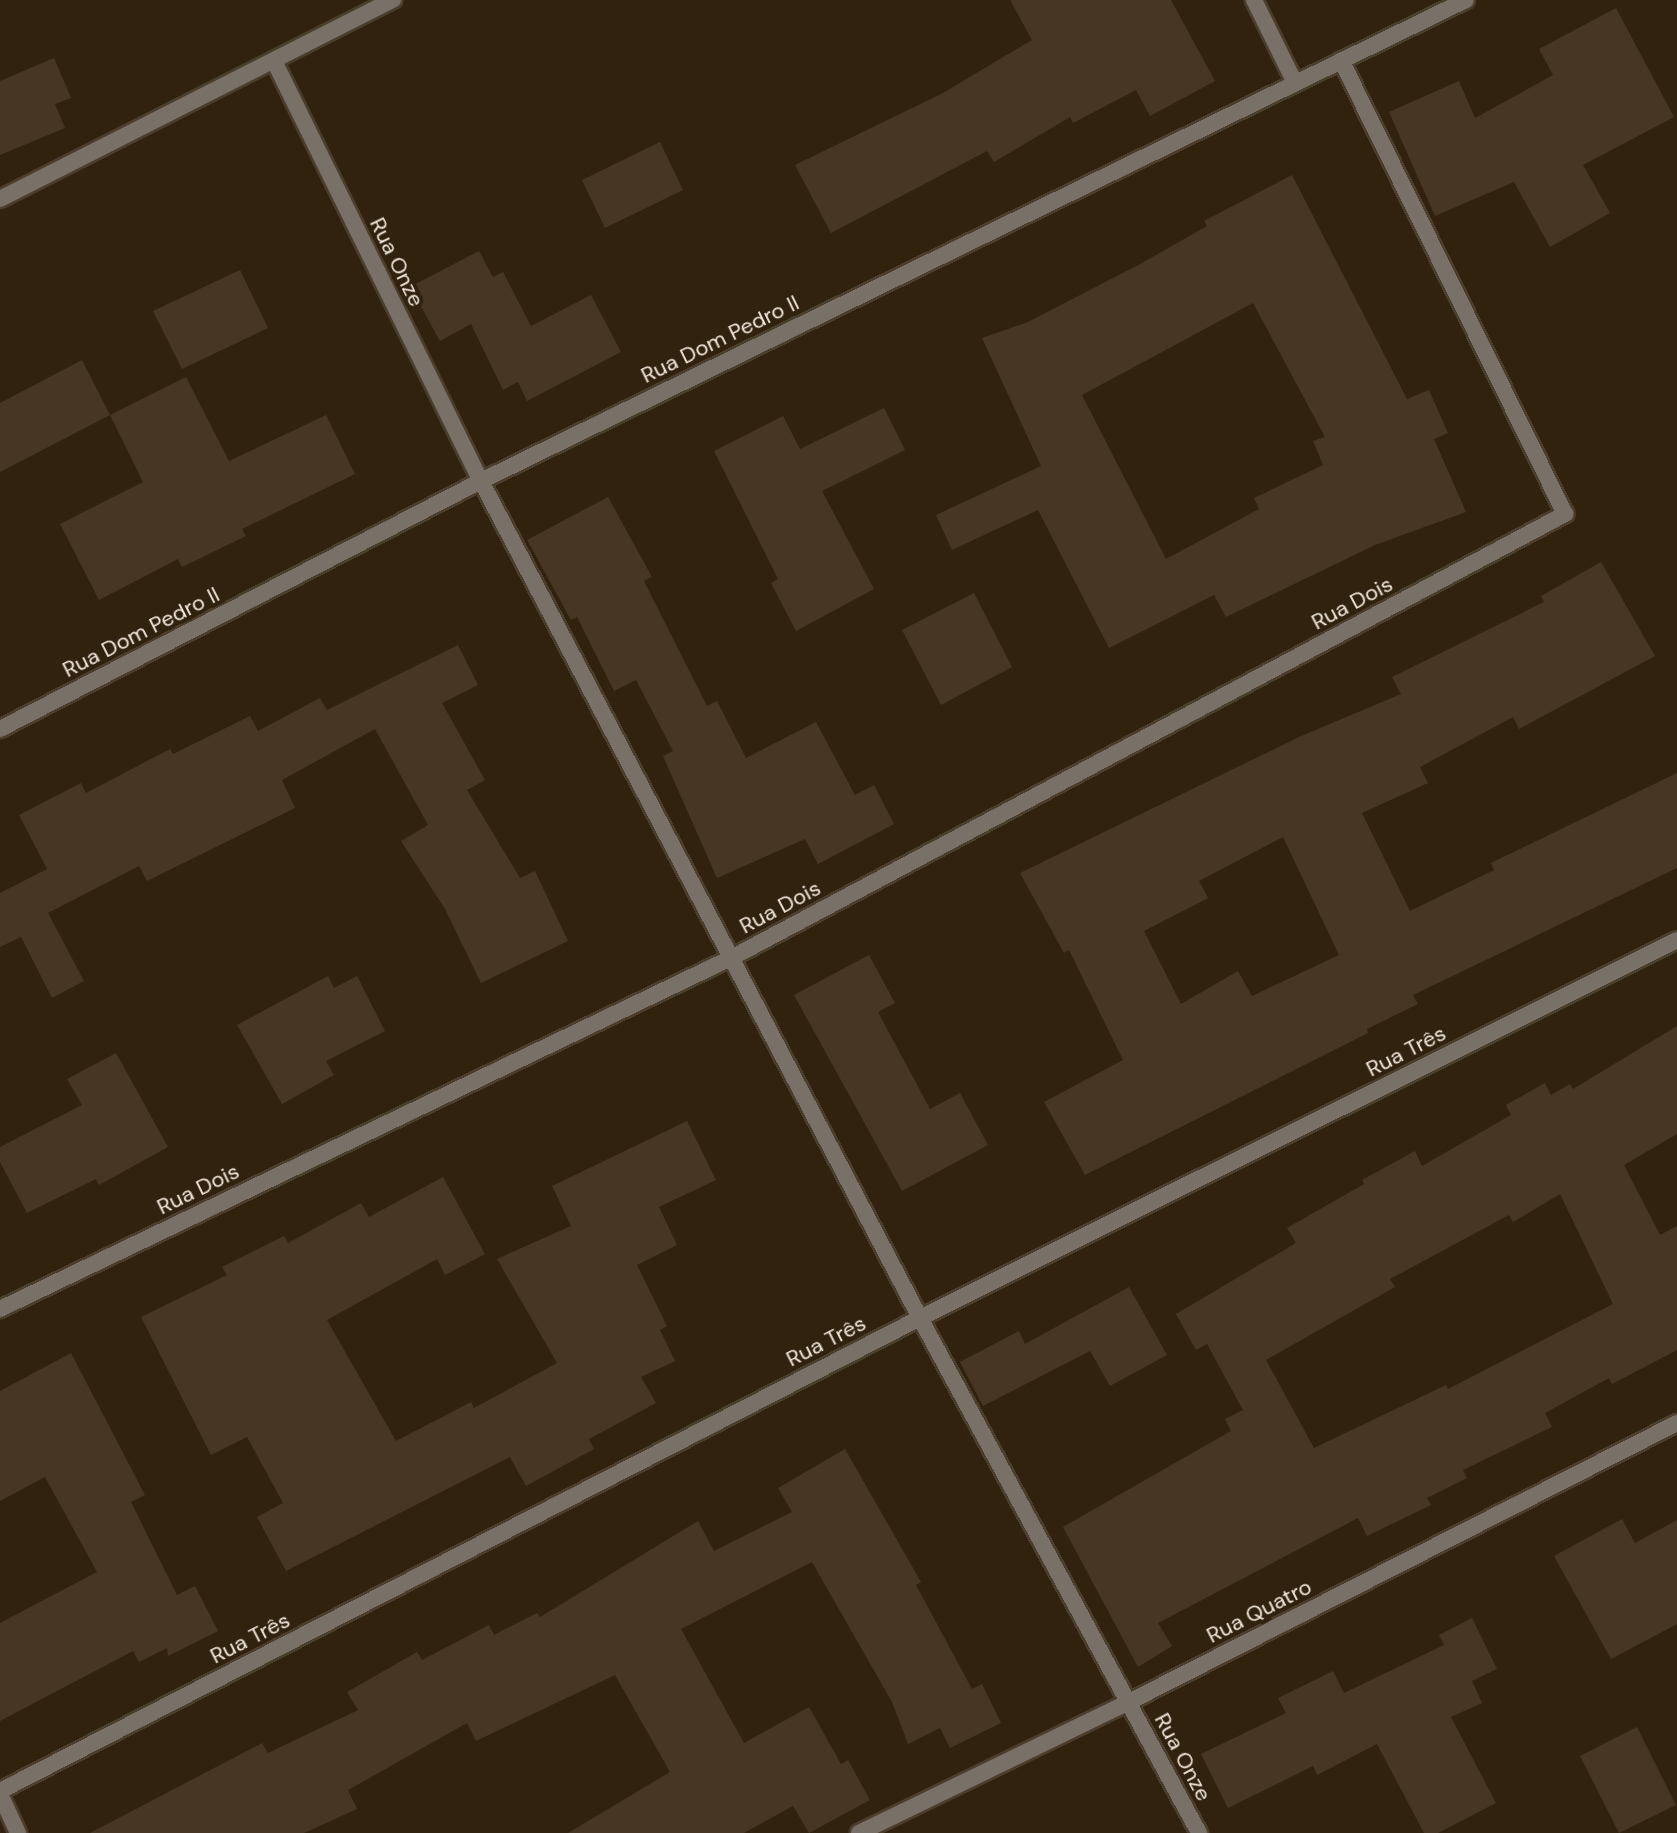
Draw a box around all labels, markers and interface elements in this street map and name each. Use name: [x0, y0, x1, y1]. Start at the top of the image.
street label: Rua Onze: [364, 213, 430, 311]
street label: Rua Dom Pedro II: [637, 289, 803, 389]
street label: Rua Dois: [1307, 571, 1397, 635]
street label: Rua Dom Pedro II: [58, 581, 224, 683]
street label: Rua Dois: [735, 875, 825, 939]
street label: Rua Três: [1362, 1020, 1450, 1082]
street label: Rua Dois: [153, 1158, 243, 1220]
street label: Rua Três: [782, 1310, 870, 1372]
street label: Rua Quatro: [1202, 1573, 1316, 1649]
street label: Rua Três: [206, 1607, 294, 1669]
street label: Rua Onze: [1149, 1709, 1217, 1805]

